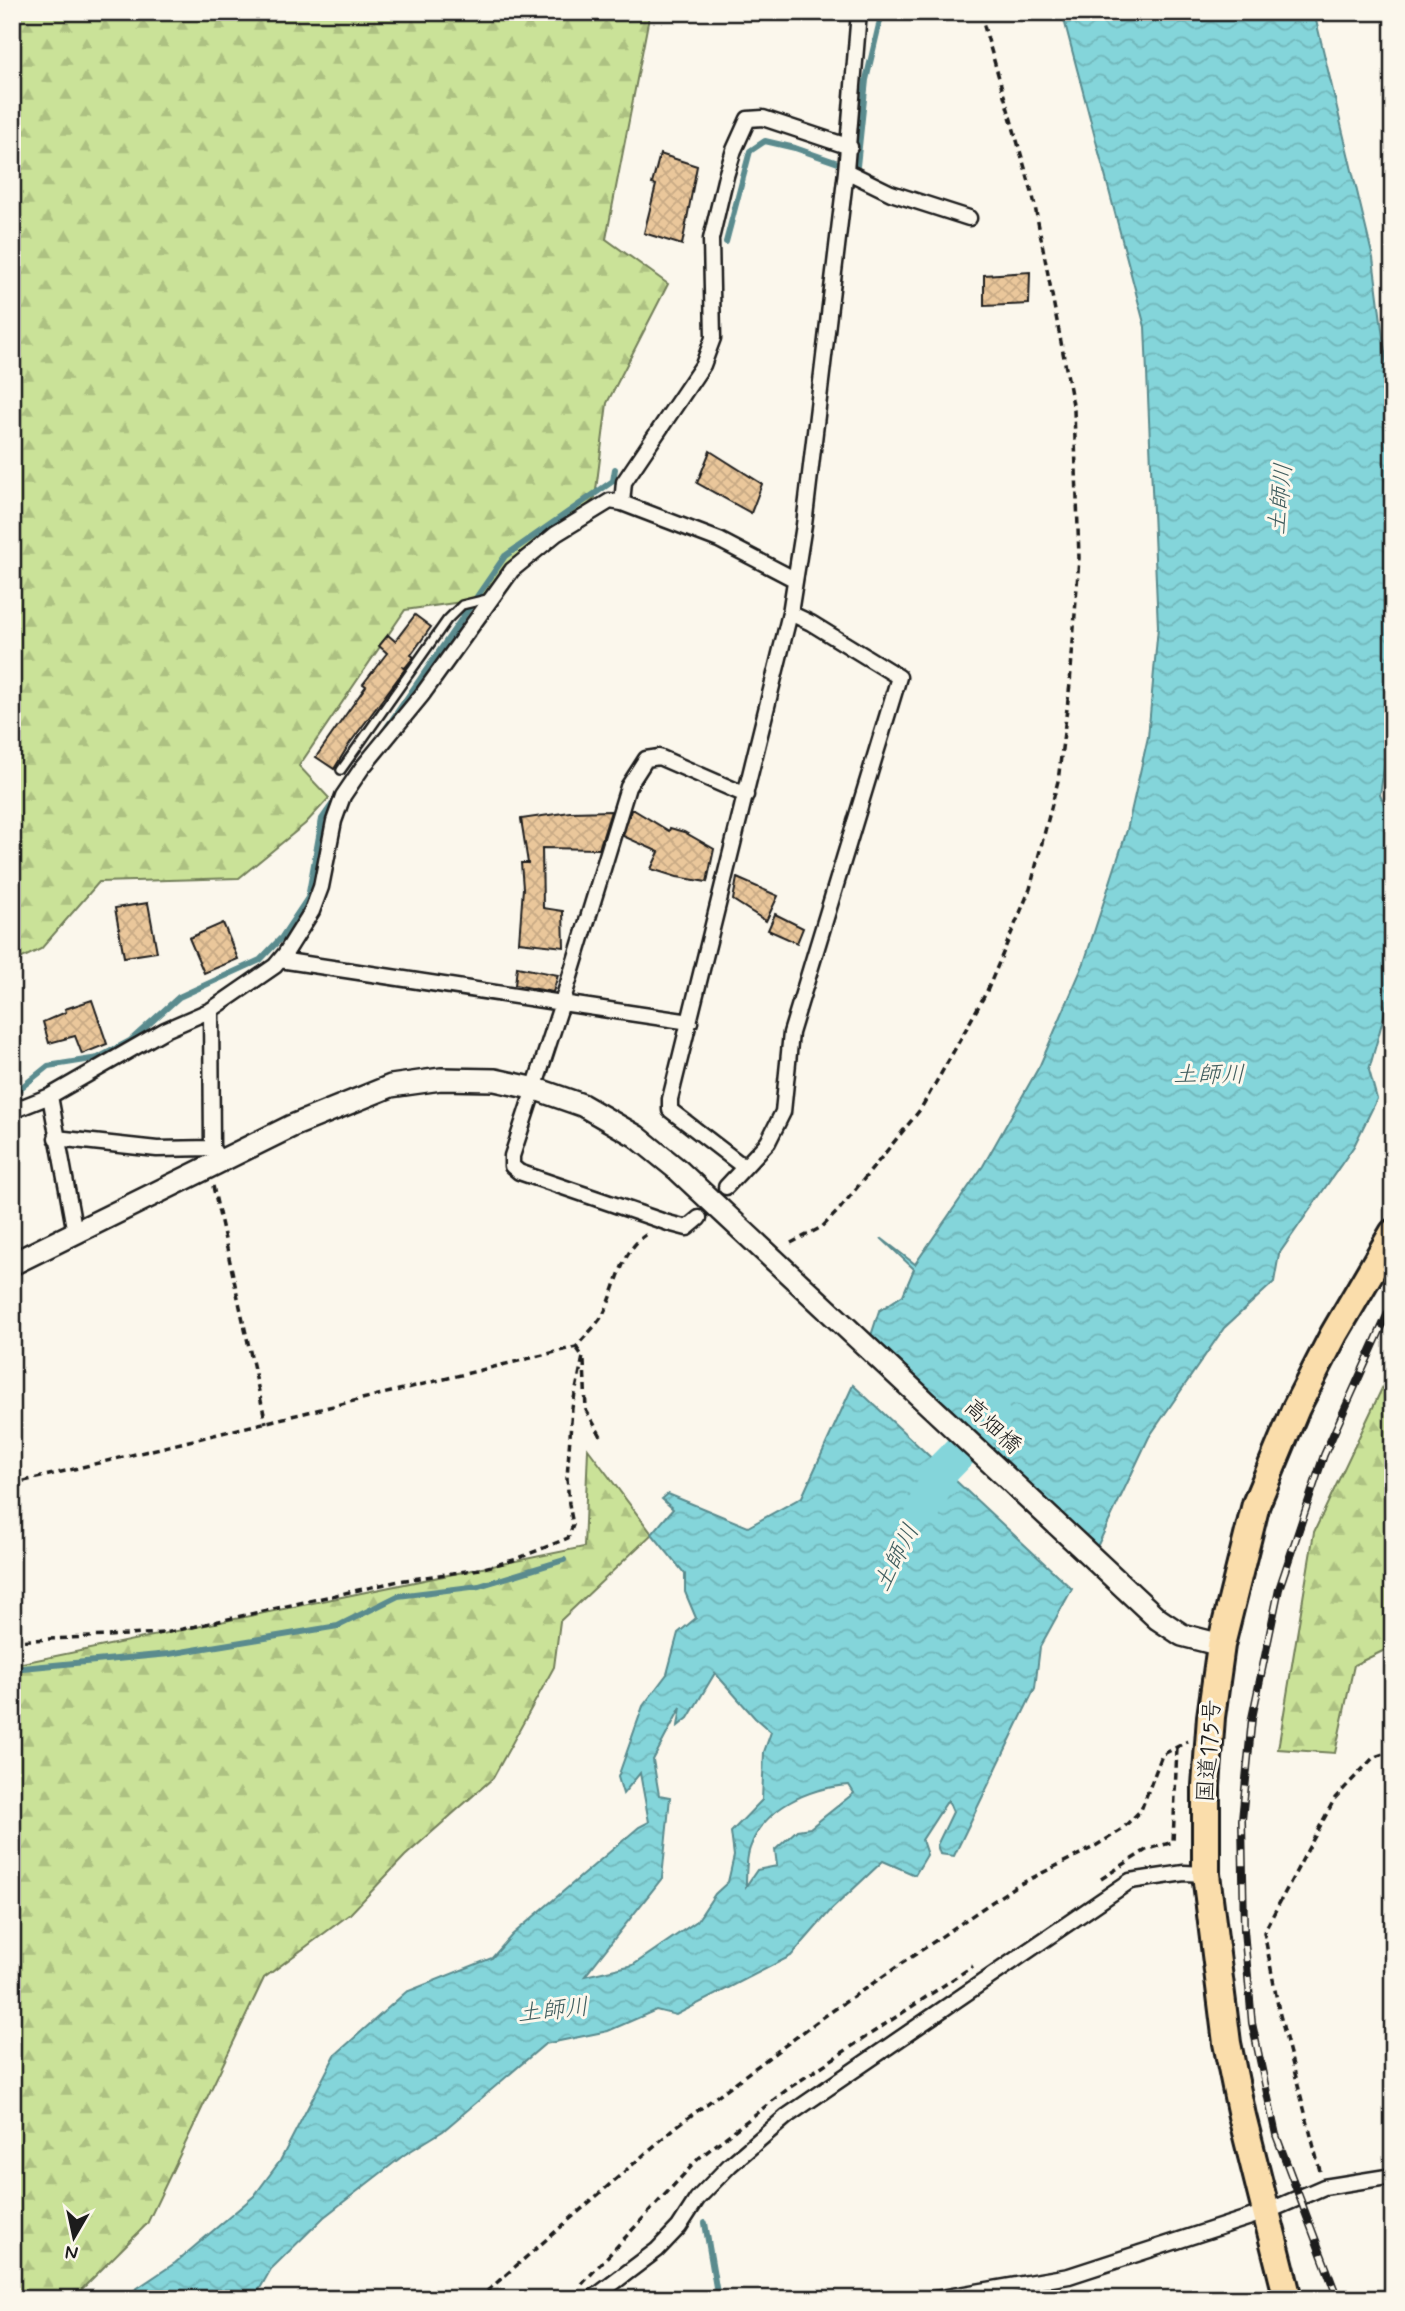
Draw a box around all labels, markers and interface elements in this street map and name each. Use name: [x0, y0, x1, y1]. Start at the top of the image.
water label: 土師川: [1262, 462, 1300, 536]
water label: 土師川: [1173, 1060, 1245, 1091]
street label: 高畑橋: [957, 1393, 1027, 1461]
water label: 土師川: [867, 1519, 927, 1597]
street label: 国道175号: [1191, 1698, 1229, 1804]
water label: 土師川: [516, 1992, 590, 2030]
north arrow: [38, 2202, 108, 2272]
text: N: [63, 2239, 80, 2266]

